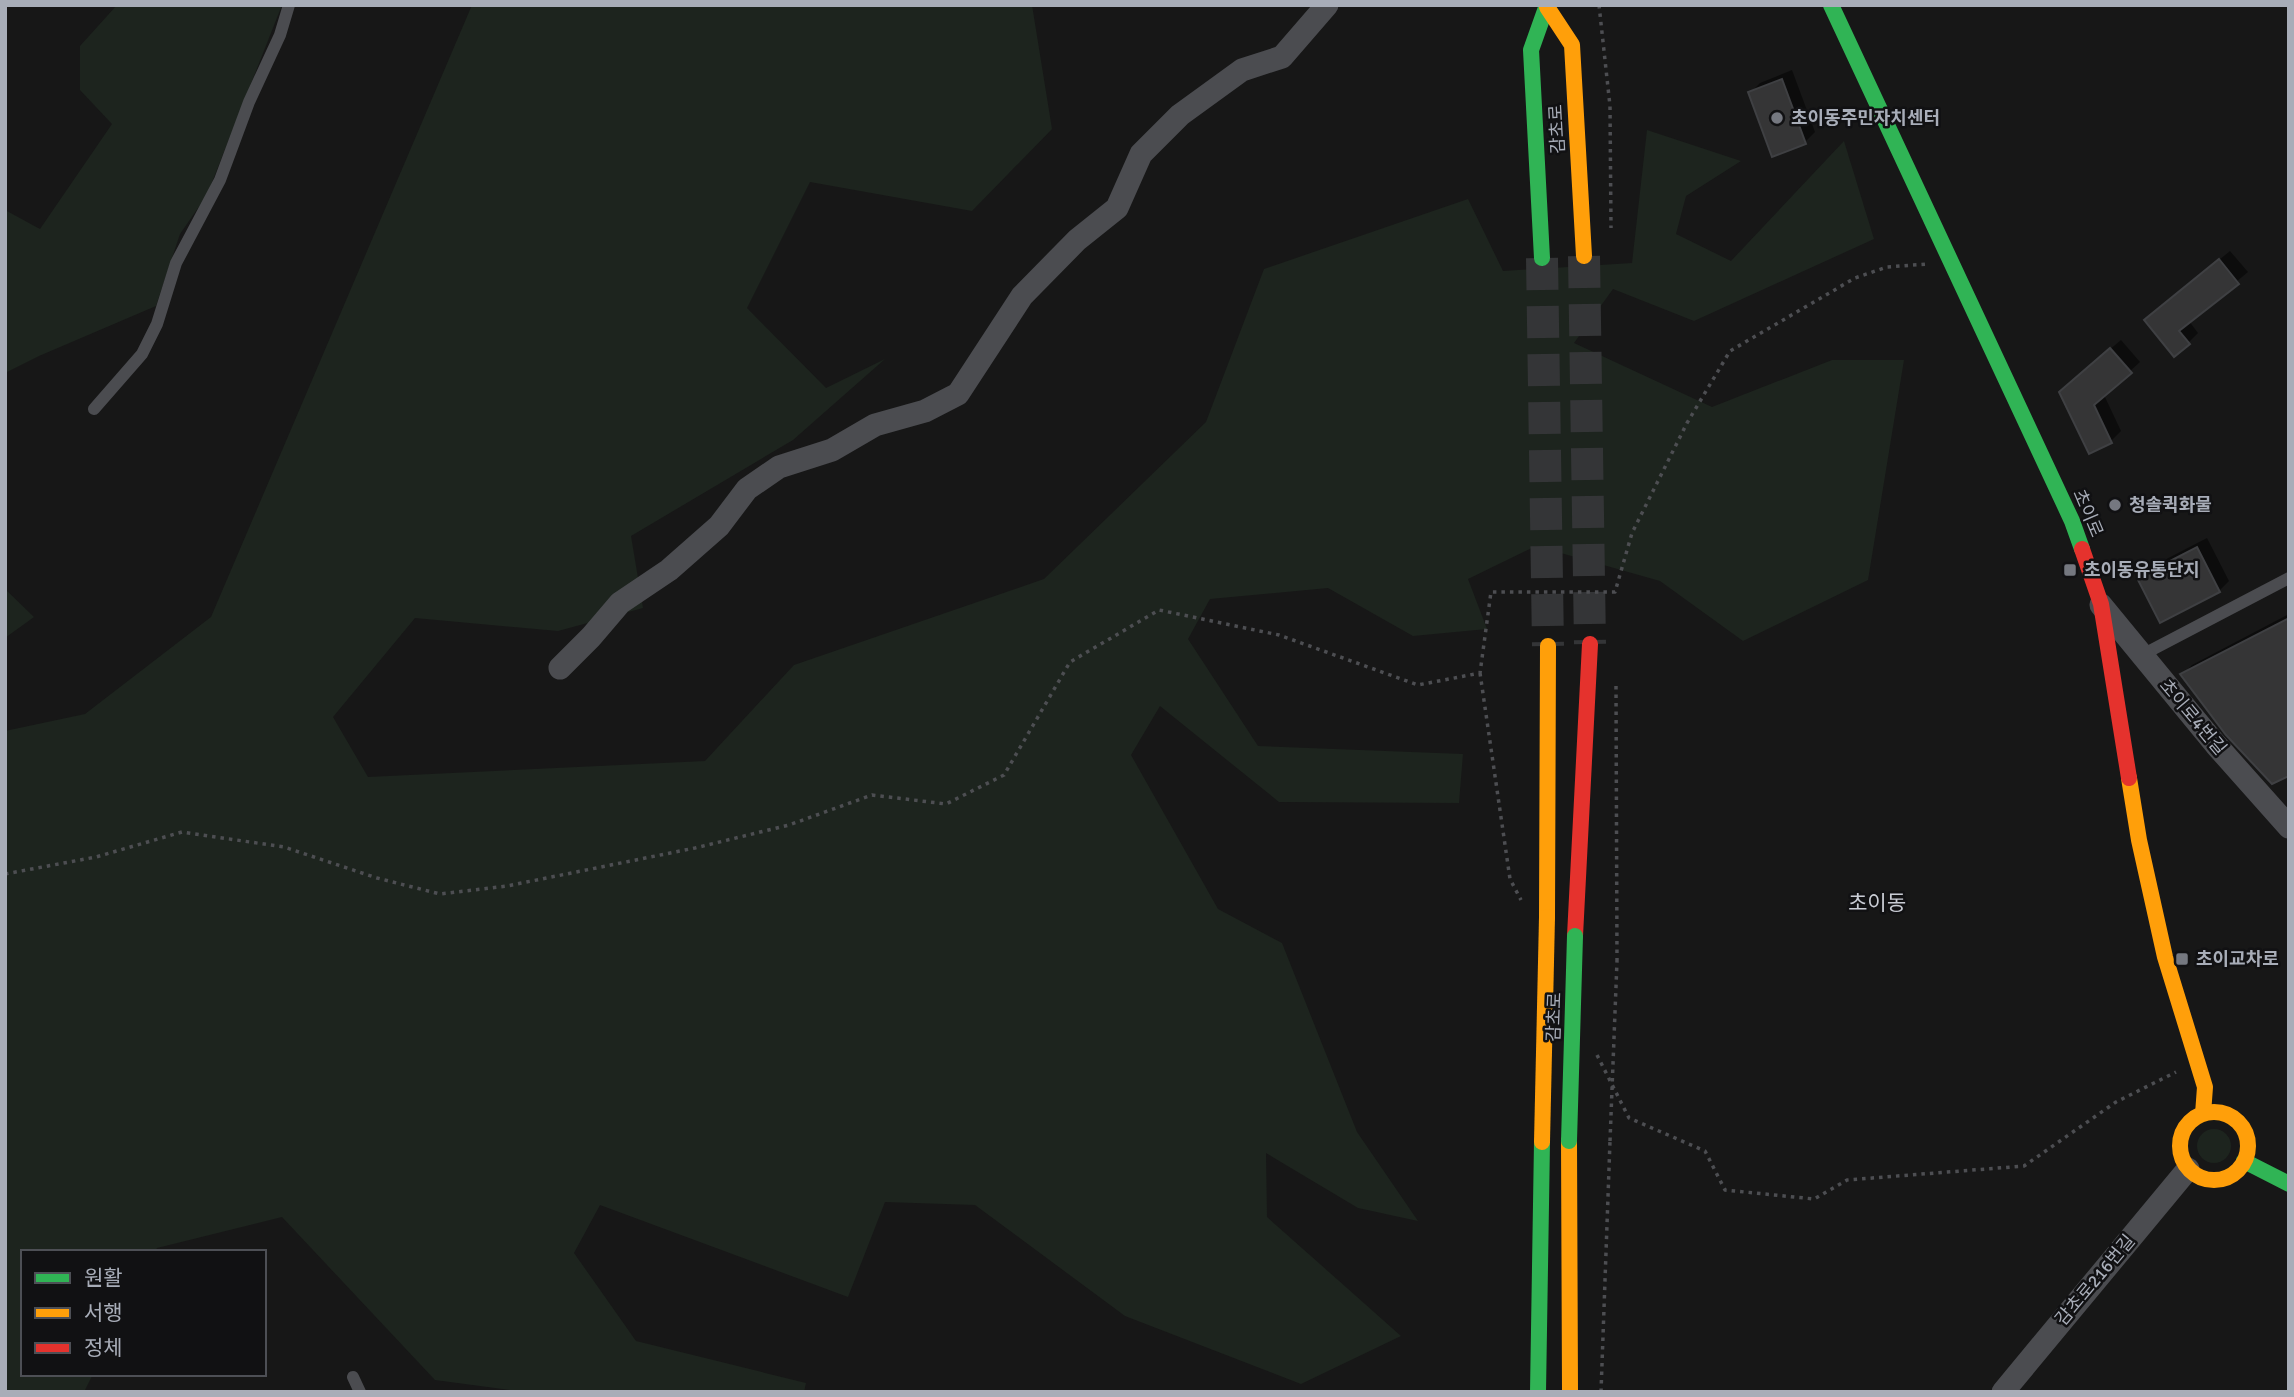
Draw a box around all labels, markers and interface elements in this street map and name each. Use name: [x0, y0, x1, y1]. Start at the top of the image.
street label: 감초로: [1545, 104, 1569, 154]
place label: 초이동주민자치센터: [1791, 107, 1940, 129]
marker: 초이동주민자치센터: [1769, 110, 1785, 126]
street label: 초이로: [2068, 486, 2108, 540]
place label: 청솔퀵화물: [2129, 494, 2212, 516]
marker: 청솔퀵화물: [2107, 497, 2123, 513]
place label: 초이동유통단지: [2084, 559, 2200, 581]
marker: 초이동유통단지: [2062, 562, 2078, 578]
street label: 초이로4번길: [2155, 674, 2231, 760]
district label: 초이동: [1848, 890, 1906, 916]
place label: 초이교차로: [2196, 948, 2279, 970]
marker: 초이교차로: [2174, 951, 2190, 967]
street label: 감초로: [1542, 992, 1566, 1042]
street label: 감초로216번길: [2051, 1230, 2139, 1330]
legend: [21, 1250, 266, 1376]
text: 원활: [84, 1265, 123, 1291]
text: 서행: [84, 1300, 123, 1326]
text: 정체: [84, 1335, 123, 1361]

